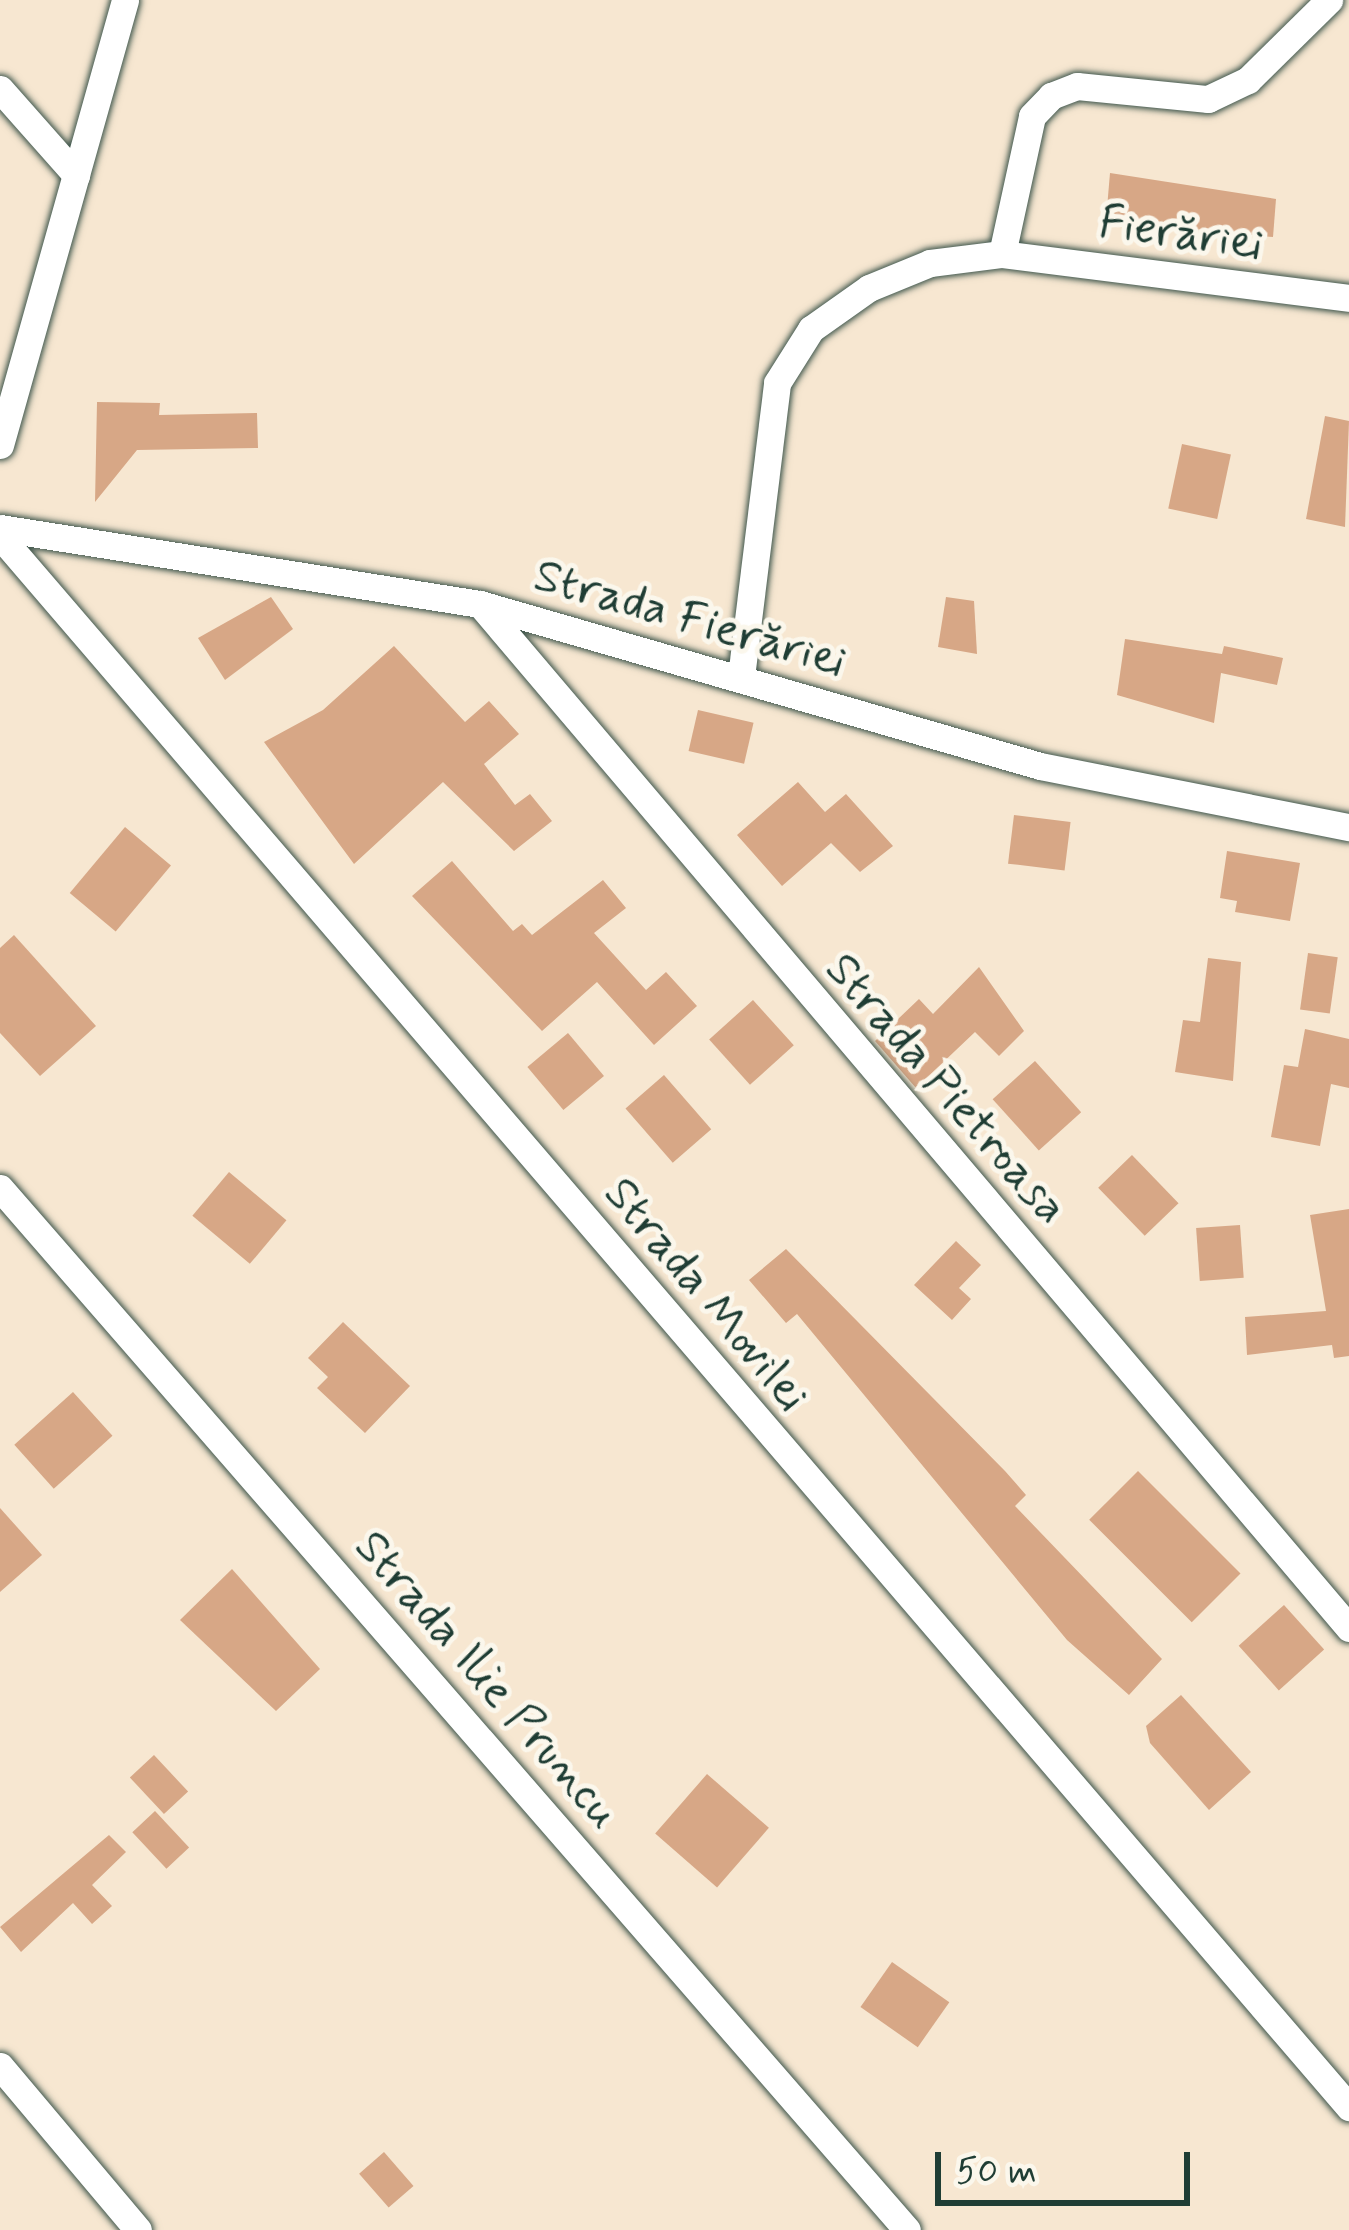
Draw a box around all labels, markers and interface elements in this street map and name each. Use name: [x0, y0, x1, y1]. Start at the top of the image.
street label: Fierăriei: [1095, 194, 1267, 274]
street label: Strada Fierăriei: [531, 548, 849, 690]
street label: Strada Pietroasa: [814, 943, 1078, 1235]
street label: Strada Movilei: [592, 1167, 820, 1423]
street label: Strada Ilie Pruncu: [339, 1516, 635, 1844]
scale bar: [941, 2128, 1196, 2202]
text: 50 m: [956, 2149, 1037, 2196]

